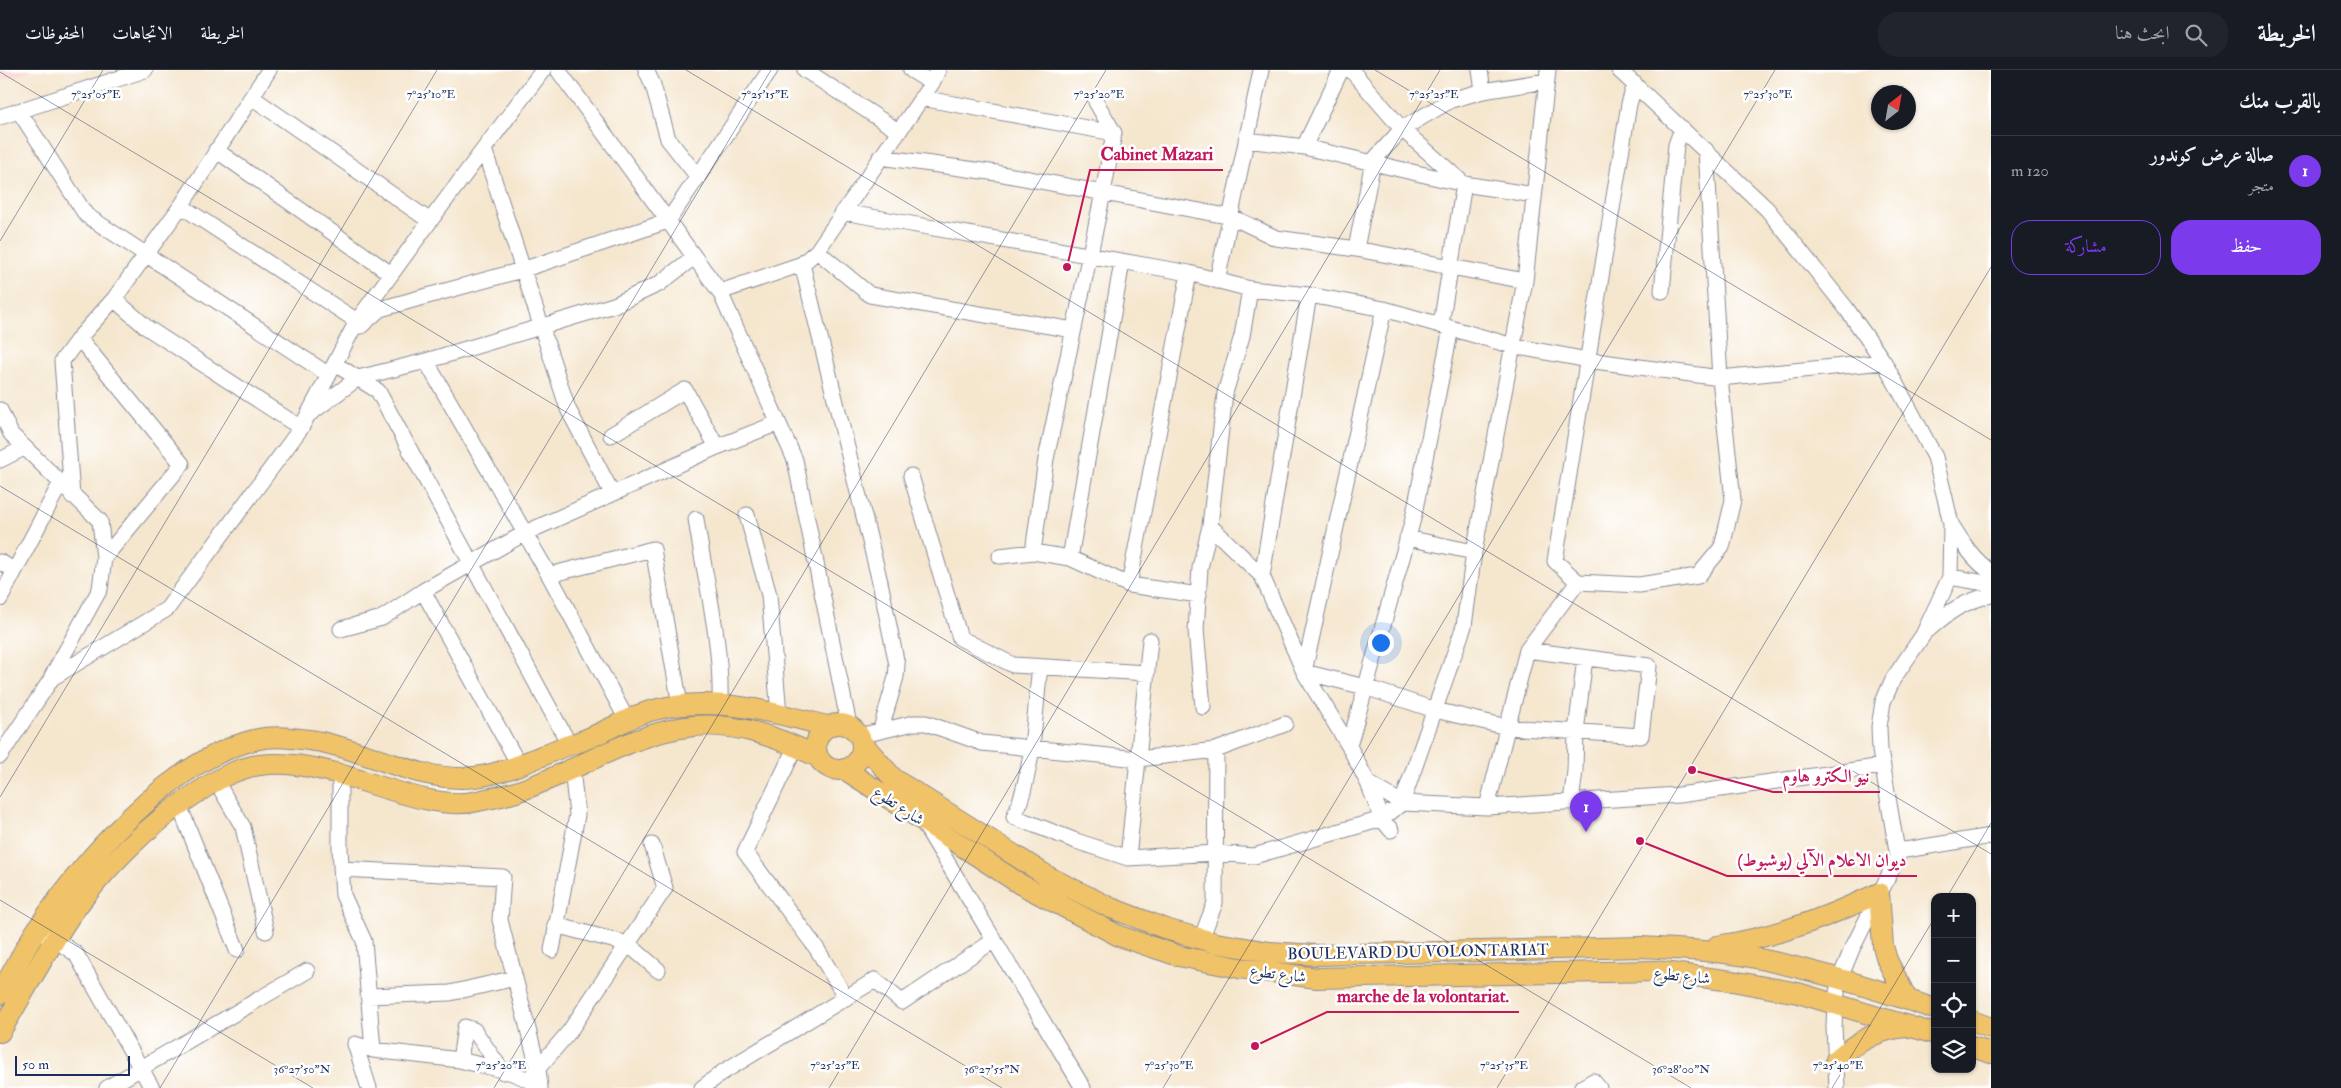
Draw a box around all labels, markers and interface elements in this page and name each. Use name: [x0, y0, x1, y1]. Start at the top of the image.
search box: [1878, 12, 2228, 57]
text: الخريطة: [2258, 18, 2316, 49]
text: ابحث هنا: [2115, 21, 2170, 45]
icon: search: [2182, 21, 2210, 49]
text: المحفوظات: [25, 22, 84, 45]
text: الاتجاهات: [112, 22, 172, 45]
text: الخريطة: [200, 22, 244, 45]
north arrow: [1871, 85, 1916, 130]
text: 7°25'05"E: [71, 87, 121, 102]
text: 7°25'10"E: [407, 87, 456, 102]
text: 7°25'15"E: [741, 87, 789, 102]
text: 7°25'20"E: [1074, 87, 1124, 102]
text: 7°25'25"E: [1409, 87, 1459, 102]
text: 7°25'30"E: [1744, 87, 1793, 102]
text: بالقرب منك: [2239, 88, 2321, 115]
callout: Cabinet Mazari: [1090, 137, 1223, 170]
text: Cabinet Mazari: [1101, 143, 1214, 166]
text: صالة عرض كوندور: [2150, 143, 2274, 167]
text: 120 m: [2011, 161, 2049, 181]
text: 1: [2302, 161, 2308, 181]
text: متجر: [2249, 176, 2274, 196]
button: مشاركة: [2011, 220, 2161, 275]
button: حفظ: [2171, 220, 2321, 275]
your location: [1368, 630, 1394, 656]
callout: نيو الكترو هاوم: [1773, 759, 1880, 792]
text: نيو الكترو هاوم: [1782, 765, 1870, 792]
street label: شارع تطوع: [867, 782, 928, 832]
pin: 1: [1570, 791, 1602, 832]
callout: ديوان الاعلام الآلي (بوشبوط): [1727, 843, 1917, 876]
text: ديوان الاعلام الآلي (بوشبوط): [1737, 848, 1907, 876]
map controls: [1931, 893, 1976, 1073]
button: +: [1931, 893, 1976, 938]
button: −: [1931, 938, 1976, 983]
street label: BOULEVARD DU VOLONTARIAT: [1287, 940, 1549, 964]
street label: شارع تطوع: [1248, 961, 1307, 990]
street label: شارع تطوع: [1652, 963, 1711, 992]
callout: marche de la volontariat.: [1327, 979, 1519, 1012]
button: locate: [1931, 983, 1976, 1028]
text: marche de la volontariat.: [1337, 985, 1510, 1008]
button: layers: [1931, 1028, 1976, 1073]
scale bar: [15, 1053, 130, 1076]
text: 50 m: [22, 1056, 49, 1073]
text: 7°25'20"E: [476, 1058, 526, 1073]
text: 7°25'25"E: [810, 1058, 860, 1073]
text: 7°25'30"E: [1145, 1058, 1194, 1073]
text: 7°25'35"E: [1480, 1058, 1528, 1073]
text: 7°25'40"E: [1813, 1058, 1864, 1073]
text: 36°27'50"N: [274, 1062, 331, 1077]
text: 36°27'55"N: [964, 1062, 1020, 1077]
text: 36°28'00"N: [1652, 1062, 1710, 1077]

